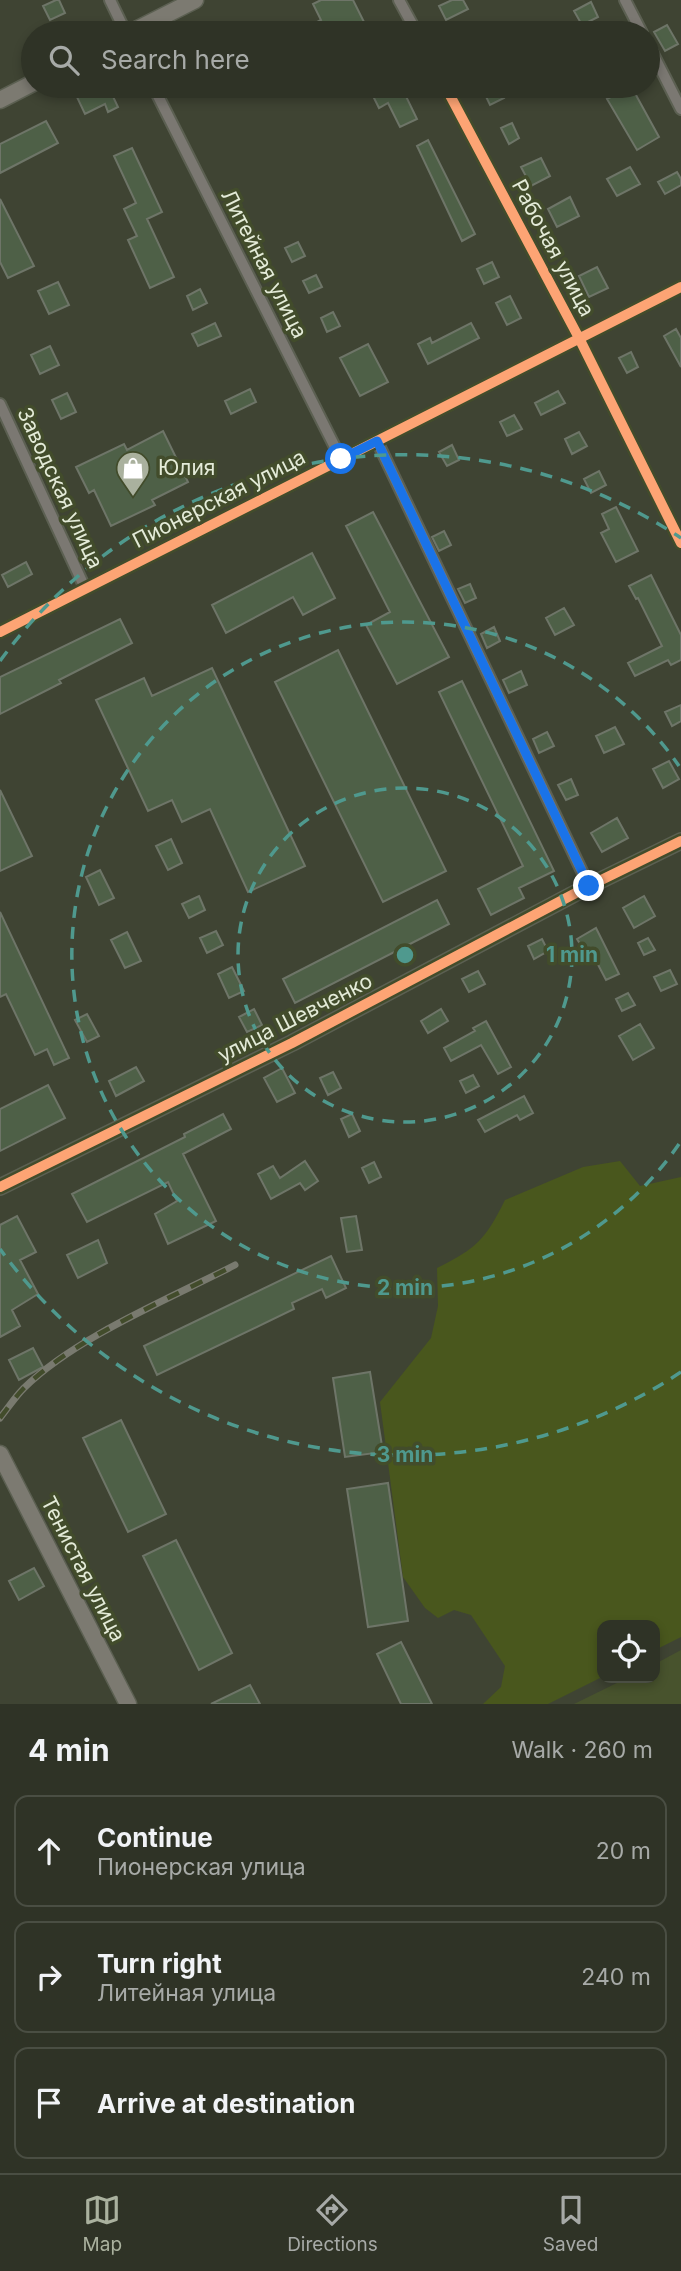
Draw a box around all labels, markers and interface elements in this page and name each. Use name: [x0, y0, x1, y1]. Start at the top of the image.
search box: [21, 21, 660, 98]
icon: search: [45, 41, 83, 79]
text: Search here: [101, 44, 250, 75]
street label: Рабочая улица: [507, 175, 600, 321]
street label: Литейная улица: [216, 185, 313, 342]
street label: Заводская улица: [12, 403, 109, 572]
route start: [325, 443, 356, 474]
street label: Пионерская улица: [128, 444, 309, 553]
shop icon: Юлия: [114, 449, 152, 498]
place label: Юлия: [158, 455, 215, 480]
route end: [573, 870, 604, 901]
text: 1 min: [546, 942, 598, 967]
centre of rings: [393, 943, 417, 967]
street label: улица Шевченко: [213, 968, 376, 1067]
text: 2 min: [377, 1275, 433, 1300]
text: 3 min: [377, 1442, 433, 1467]
street label: Тенистая улица: [36, 1492, 131, 1646]
map controls: [597, 1620, 660, 1683]
button: locate: [597, 1620, 660, 1683]
text: 4 min: [28, 1732, 110, 1768]
text: Walk · 260 m: [511, 1736, 653, 1764]
text: Continue: [97, 1822, 213, 1853]
icon: ahead: [30, 1832, 68, 1870]
text: 20 m: [596, 1837, 651, 1865]
text: Пионерская улица: [97, 1853, 306, 1881]
text: Turn right: [97, 1948, 222, 1979]
icon: right: [30, 1958, 68, 1996]
text: 240 m: [581, 1963, 651, 1991]
text: Литейная улица: [97, 1979, 276, 2007]
icon: arrive: [30, 2084, 68, 2122]
text: Arrive at destination: [97, 2088, 356, 2119]
tab: Map: [83, 2191, 122, 2256]
tab: Directions: [287, 2191, 378, 2256]
tab: Saved: [543, 2191, 598, 2256]

